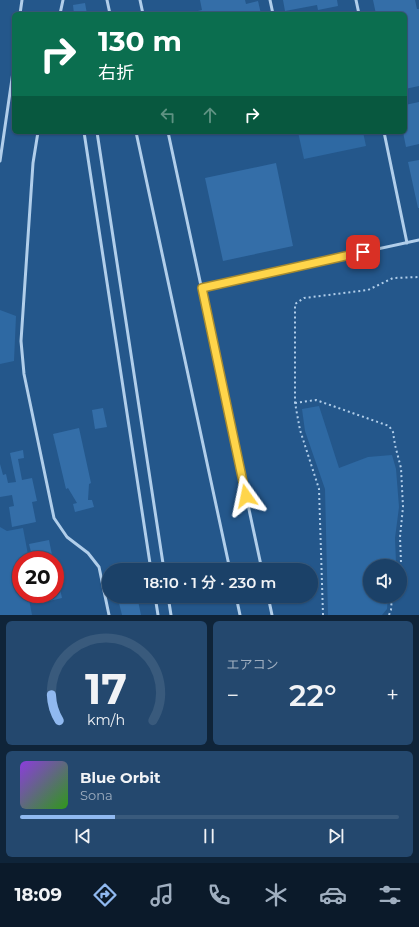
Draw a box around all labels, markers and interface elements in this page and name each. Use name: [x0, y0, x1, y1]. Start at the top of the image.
text: 130 m: [98, 24, 182, 58]
icon: right: [32, 28, 84, 80]
text: 右折: [98, 62, 134, 84]
icon: left: [157, 104, 179, 126]
icon: ahead: [199, 104, 221, 126]
icon: right: [241, 104, 263, 126]
pin: [346, 235, 380, 269]
icon: arrive: [352, 241, 374, 263]
position arrow: [225, 475, 267, 517]
speed limit sign: 20: [12, 551, 64, 603]
map controls: [363, 559, 407, 603]
button: sound: [363, 559, 407, 603]
text: 18:10 · 1 分 · 230 m: [144, 573, 276, 592]
text: エアコン: [227, 656, 279, 672]
text: 17: [85, 664, 127, 714]
text: 22°: [289, 677, 337, 714]
text: −: [227, 682, 239, 709]
text: +: [386, 682, 399, 709]
text: km/h: [87, 711, 125, 729]
text: Blue Orbit: [80, 768, 160, 787]
text: Sona: [80, 787, 113, 803]
icon: previous: [72, 825, 94, 847]
icon: pause: [198, 825, 220, 847]
icon: next: [325, 825, 347, 847]
icon: directions: [91, 881, 119, 909]
icon: music: [148, 881, 176, 909]
icon: phone: [205, 881, 233, 909]
icon: climate: [262, 881, 290, 909]
icon: car: [319, 881, 347, 909]
icon: filters: [376, 881, 404, 909]
text: 18:09: [15, 884, 62, 906]

